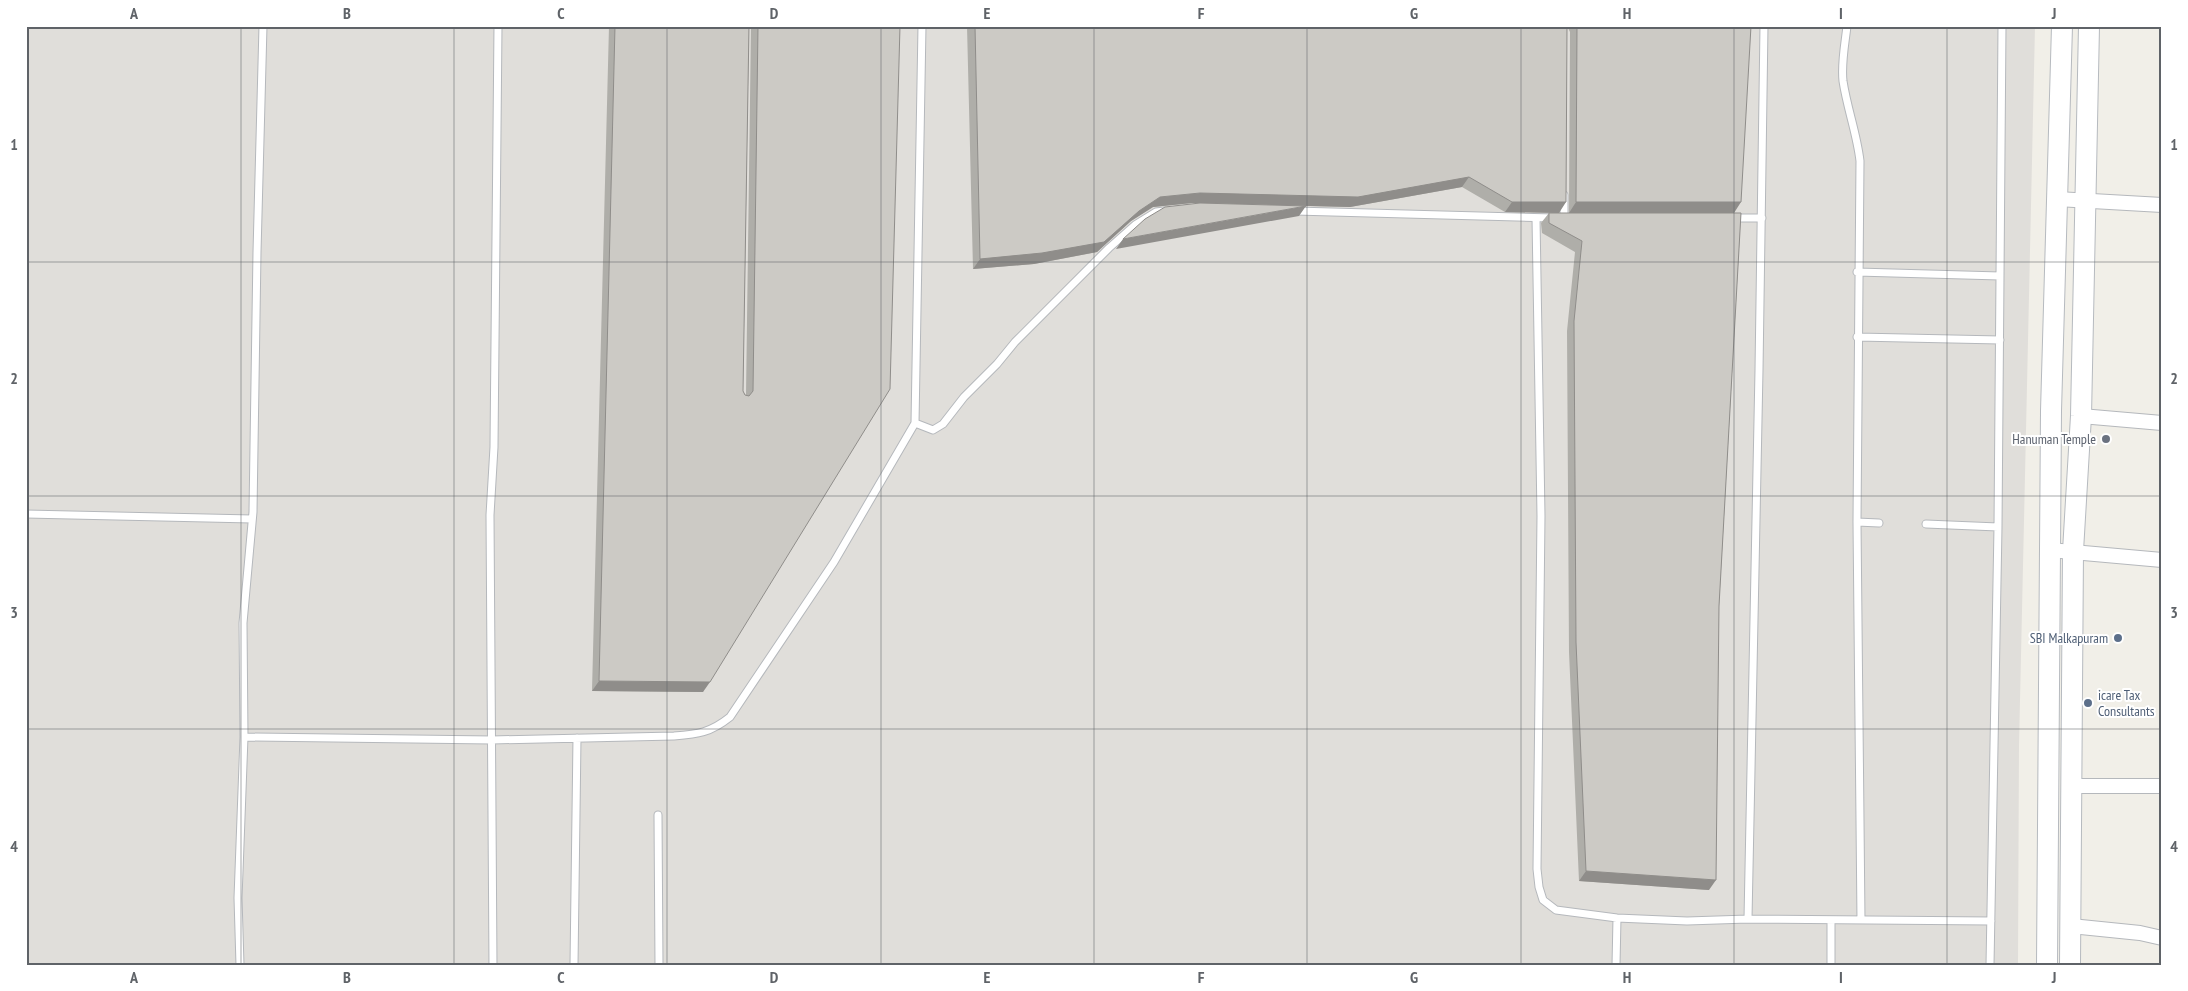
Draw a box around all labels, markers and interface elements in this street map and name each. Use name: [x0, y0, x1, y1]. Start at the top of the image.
text: A: [129, 3, 139, 23]
text: B: [343, 3, 351, 23]
text: C: [557, 3, 565, 23]
text: D: [770, 3, 779, 23]
text: E: [984, 3, 991, 23]
text: F: [1198, 3, 1205, 23]
text: G: [1410, 3, 1418, 23]
text: H: [1623, 3, 1631, 23]
text: I: [1839, 3, 1843, 23]
text: J: [2051, 3, 2056, 23]
text: 1: [10, 134, 18, 154]
text: 1: [2170, 134, 2178, 154]
text: 2: [10, 368, 18, 388]
text: 2: [2170, 368, 2178, 388]
place label: Hanuman Temple: [2012, 430, 2096, 448]
marker: Hanuman Temple: [2100, 433, 2112, 445]
text: 3: [10, 602, 18, 622]
text: 3: [2170, 602, 2178, 622]
place label: SBI Malkapuram: [2030, 629, 2108, 647]
marker: SBI Malkapuram: [2112, 632, 2124, 644]
place label: icare Tax Consultants: [2098, 686, 2155, 720]
marker: icare Tax Consultants: [2082, 697, 2094, 709]
text: 4: [10, 836, 18, 856]
text: 4: [2170, 836, 2178, 856]
text: A: [129, 967, 139, 987]
text: B: [343, 967, 351, 987]
text: C: [557, 967, 565, 987]
text: D: [770, 967, 779, 987]
text: E: [984, 967, 991, 987]
text: F: [1198, 967, 1205, 987]
text: G: [1410, 967, 1418, 987]
text: H: [1623, 967, 1631, 987]
text: I: [1839, 967, 1843, 987]
text: J: [2051, 967, 2056, 987]

